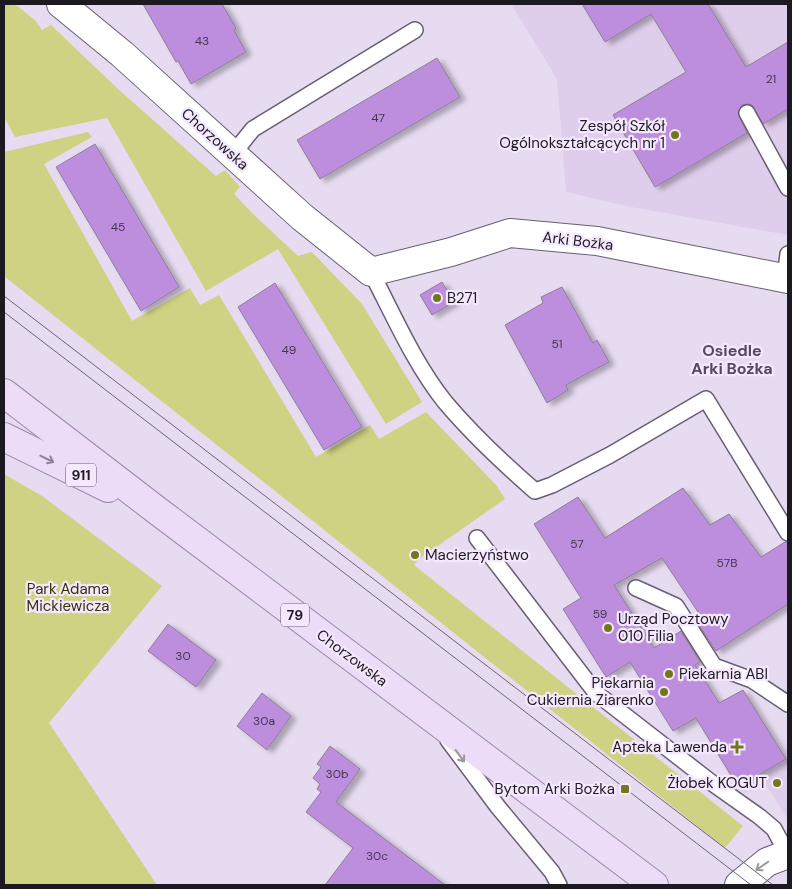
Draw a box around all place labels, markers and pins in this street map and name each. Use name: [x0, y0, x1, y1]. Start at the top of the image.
place label: Zespół Szkół Ogólnokształcących nr 1: [499, 116, 665, 153]
marker: Zespół Szkół Ogólnokształcących nr 1: [669, 129, 681, 141]
place label: B271: [447, 288, 477, 308]
marker: B271: [431, 292, 443, 304]
place label: Macierzyństwo: [425, 545, 529, 565]
marker: Macierzyństwo: [409, 549, 421, 561]
place label: Urząd Pocztowy 010 Filia: [618, 609, 729, 646]
marker: Urząd Pocztowy 010 Filia: [602, 622, 614, 634]
place label: Piekarnia ABI: [679, 664, 768, 684]
marker: Piekarnia ABI: [663, 668, 675, 680]
place label: Piekarnia Cukiernia Ziarenko: [527, 673, 654, 710]
marker: Piekarnia Cukiernia Ziarenko: [658, 686, 670, 698]
place label: Apteka Lawenda: [612, 737, 727, 757]
marker: Apteka Lawenda: [731, 741, 743, 753]
place label: Żłobek KOGUT: [667, 773, 767, 793]
marker: Żłobek KOGUT: [771, 777, 783, 789]
place label: Bytom Arki Bożka: [495, 779, 615, 799]
marker: Bytom Arki Bożka: [619, 783, 631, 795]

